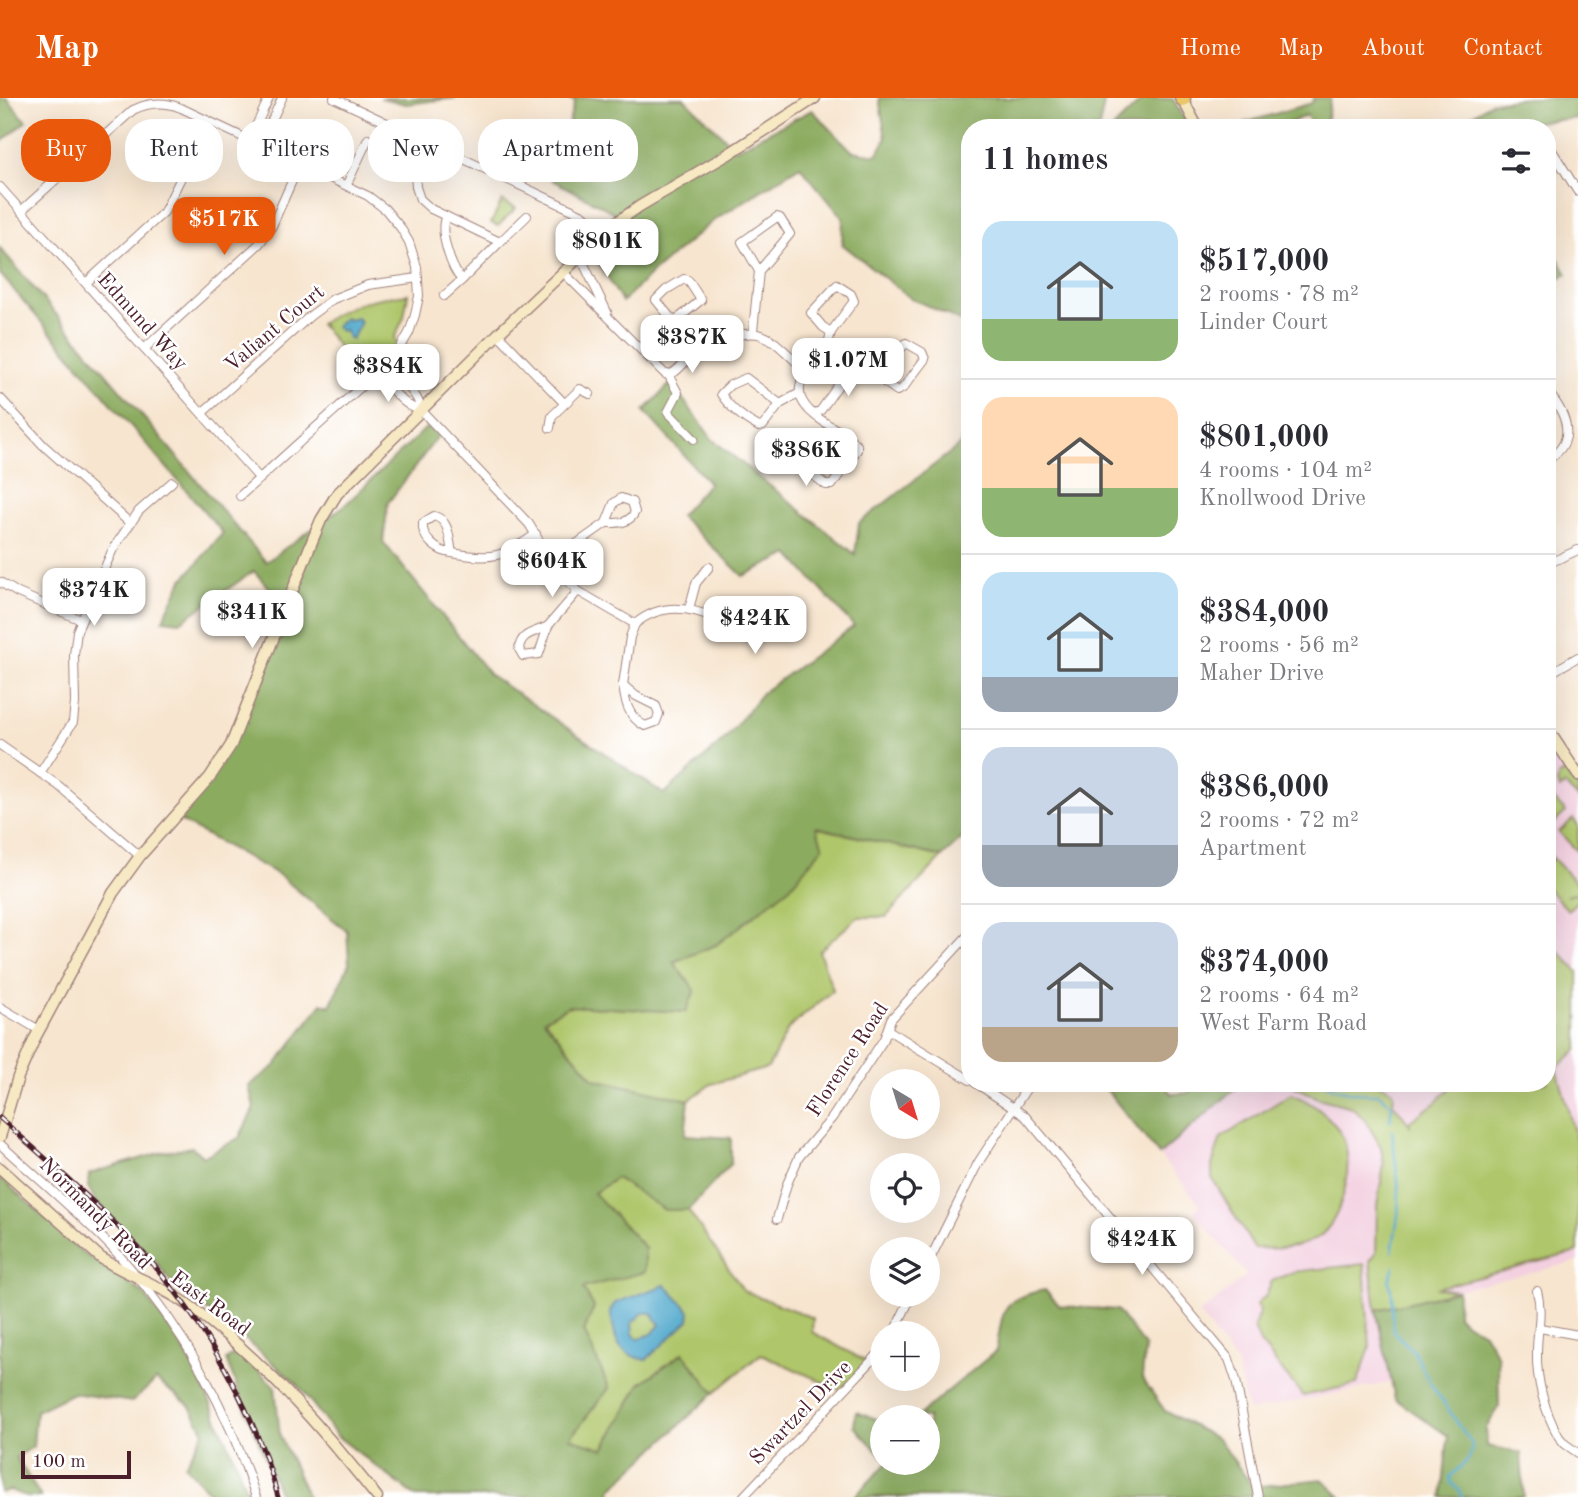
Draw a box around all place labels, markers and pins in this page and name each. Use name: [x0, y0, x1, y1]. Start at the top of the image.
pin: $517K: [175, 198, 273, 257]
pin: $801K: [558, 220, 656, 279]
pin: $387K: [643, 316, 741, 375]
pin: $1.07M: [791, 338, 905, 398]
pin: $384K: [339, 344, 437, 404]
pin: $386K: [757, 428, 855, 488]
pin: $604K: [503, 540, 601, 599]
pin: $374K: [45, 568, 143, 628]
pin: $341K: [203, 590, 301, 650]
pin: $424K: [706, 596, 804, 656]
pin: $424K: [1093, 1218, 1191, 1277]

